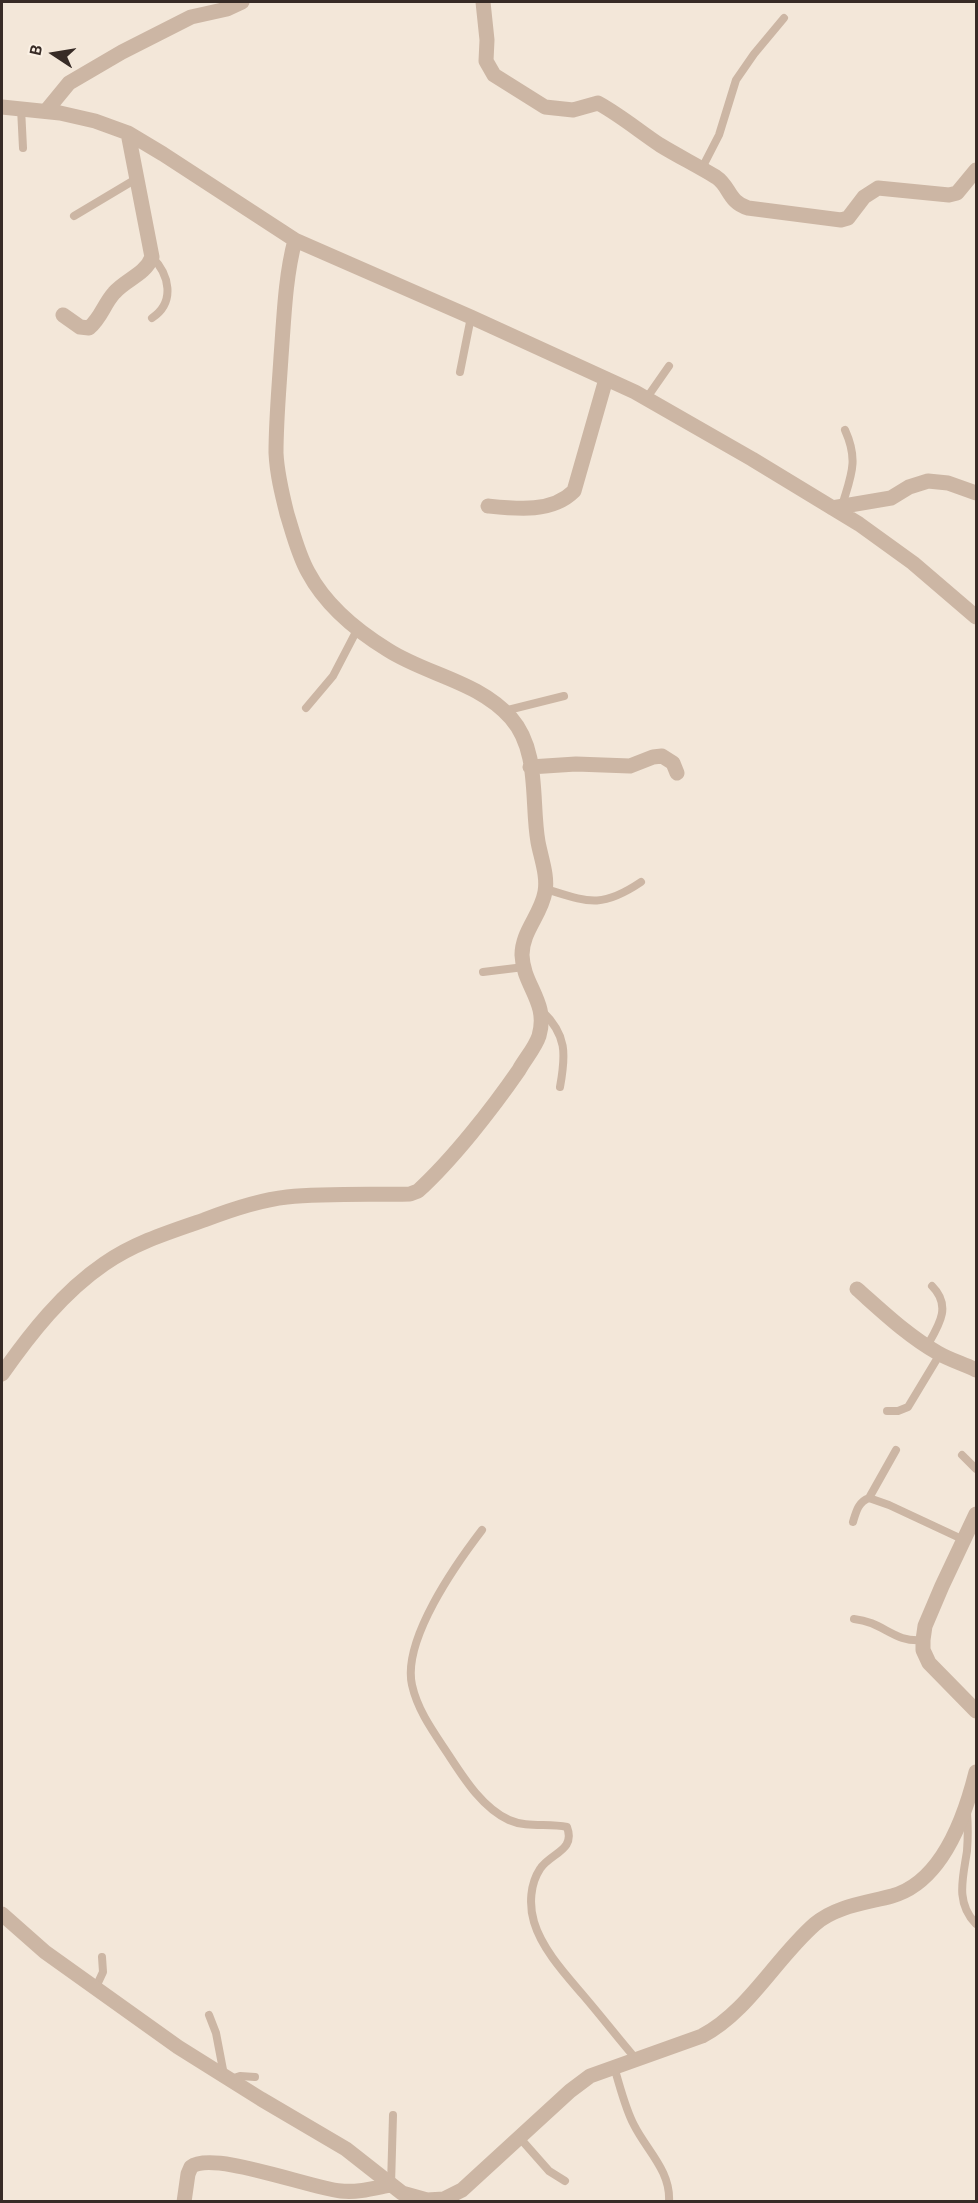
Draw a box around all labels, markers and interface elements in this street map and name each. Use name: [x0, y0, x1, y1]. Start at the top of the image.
north arrow: [24, 24, 84, 84]
text: B: [25, 43, 47, 57]

